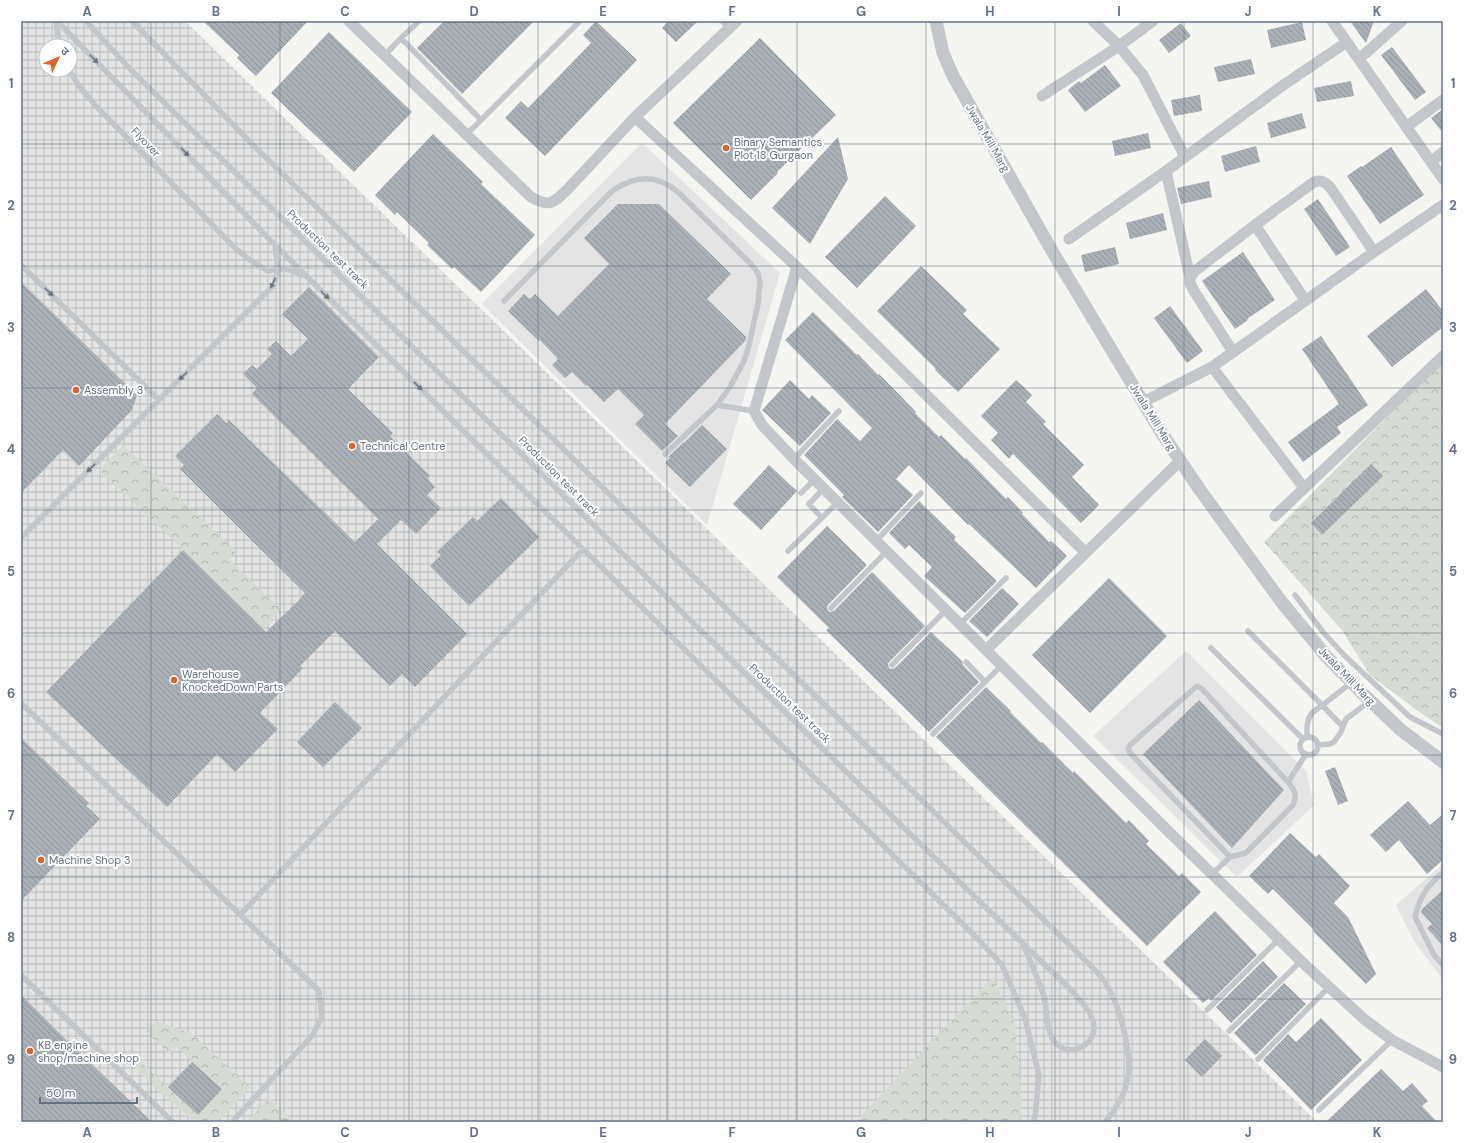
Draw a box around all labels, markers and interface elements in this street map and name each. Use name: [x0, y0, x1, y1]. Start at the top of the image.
text: A: [82, 3, 92, 20]
text: B: [212, 3, 220, 20]
text: C: [340, 3, 350, 20]
text: D: [469, 3, 479, 20]
text: E: [599, 3, 607, 20]
text: F: [728, 3, 736, 20]
text: G: [856, 3, 866, 20]
text: H: [985, 3, 995, 20]
text: I: [1117, 3, 1121, 20]
text: J: [1244, 3, 1252, 20]
text: K: [1373, 3, 1382, 20]
north arrow: [38, 38, 78, 78]
text: उ: [58, 44, 73, 59]
one-way arrow: [89, 54, 99, 64]
text: 1: [9, 75, 13, 92]
text: 1: [1451, 75, 1455, 92]
street label: Jwala Mill Marg: [963, 102, 1013, 174]
street label: Flyover: [128, 124, 164, 160]
place label: Binary Semantics Plot 18 Gurgaon: [734, 135, 822, 162]
marker: Binary Semantics Plot 18 Gurgaon: [721, 143, 731, 153]
one-way arrow: [180, 147, 190, 157]
text: 2: [7, 197, 15, 214]
text: 2: [1449, 197, 1457, 214]
street label: Production test track: [284, 206, 372, 292]
one-way arrow: [270, 277, 276, 289]
one-way arrow: [44, 287, 54, 297]
one-way arrow: [320, 290, 330, 299]
text: 3: [7, 319, 15, 336]
text: 3: [1449, 319, 1457, 336]
one-way arrow: [178, 371, 188, 381]
one-way arrow: [413, 381, 423, 391]
street label: Jwala Mill Marg: [1127, 381, 1179, 453]
place label: Assembly 3: [84, 383, 143, 397]
marker: Assembly 3: [71, 385, 81, 395]
street label: Production test track: [516, 433, 602, 519]
place label: Technical Centre: [360, 439, 446, 453]
text: 4: [7, 441, 15, 458]
marker: Technical Centre: [347, 441, 357, 451]
text: 4: [1449, 441, 1457, 458]
one-way arrow: [86, 463, 96, 473]
text: 5: [7, 563, 15, 580]
text: 5: [1449, 563, 1457, 580]
street label: Jwala Mill Marg: [1316, 644, 1378, 708]
street label: Production test track: [746, 660, 834, 746]
place label: Warehouse KnockedDown Parts: [182, 667, 283, 694]
marker: Warehouse KnockedDown Parts: [169, 675, 179, 685]
text: 6: [7, 685, 15, 702]
text: 6: [1449, 685, 1457, 702]
text: 7: [8, 807, 15, 824]
text: 7: [1450, 807, 1457, 824]
place label: Machine Shop 3: [49, 853, 131, 867]
marker: Machine Shop 3: [36, 855, 46, 865]
text: 8: [7, 929, 15, 946]
text: 8: [1449, 929, 1457, 946]
place label: KB engine shop/machine shop: [38, 1038, 139, 1065]
marker: KB engine shop/machine shop: [25, 1046, 35, 1056]
text: 9: [7, 1051, 15, 1068]
text: 9: [1449, 1051, 1457, 1068]
scale bar: [40, 1079, 137, 1105]
text: 50 m: [46, 1085, 75, 1101]
text: A: [82, 1124, 92, 1141]
text: B: [212, 1124, 220, 1141]
text: C: [340, 1124, 350, 1141]
text: D: [469, 1124, 479, 1141]
text: E: [599, 1124, 607, 1141]
text: F: [728, 1124, 736, 1141]
text: G: [856, 1124, 866, 1141]
text: H: [985, 1124, 995, 1141]
text: I: [1117, 1124, 1121, 1141]
text: J: [1244, 1124, 1252, 1141]
text: K: [1373, 1124, 1382, 1141]

